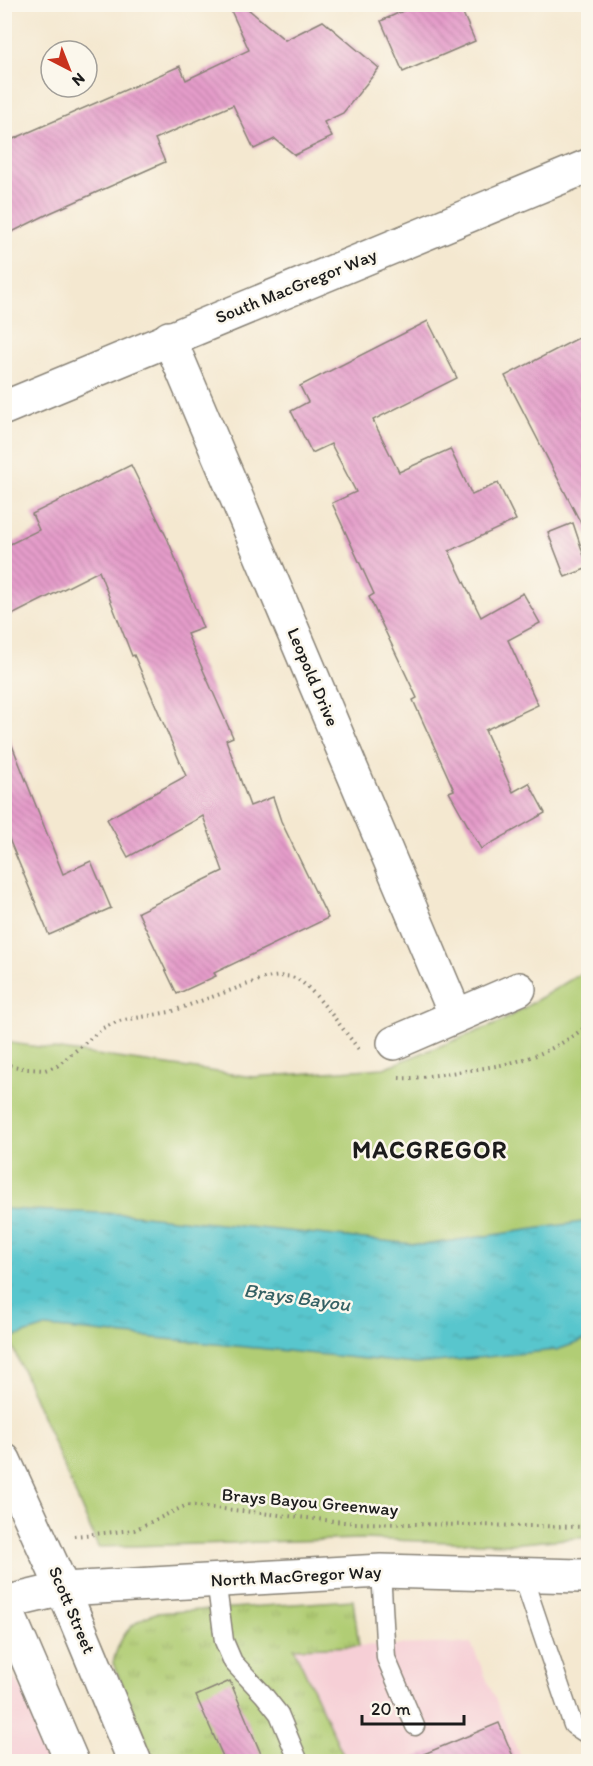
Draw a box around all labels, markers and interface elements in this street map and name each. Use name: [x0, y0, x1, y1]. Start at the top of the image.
north arrow: [39, 39, 99, 99]
text: N: [68, 69, 89, 90]
street label: South MacGregor Way: [212, 243, 381, 328]
street label: Leopold Drive: [282, 624, 344, 730]
district label: MACGREGOR: [352, 1135, 508, 1164]
water label: Brays Bayou: [242, 1278, 353, 1316]
street label: Brays Bayou Greenway: [221, 1483, 400, 1521]
street label: North MacGregor Way: [210, 1561, 382, 1591]
street label: Scott Street: [44, 1563, 100, 1657]
scale bar: [362, 1688, 464, 1726]
text: 20 m: [371, 1698, 411, 1720]

